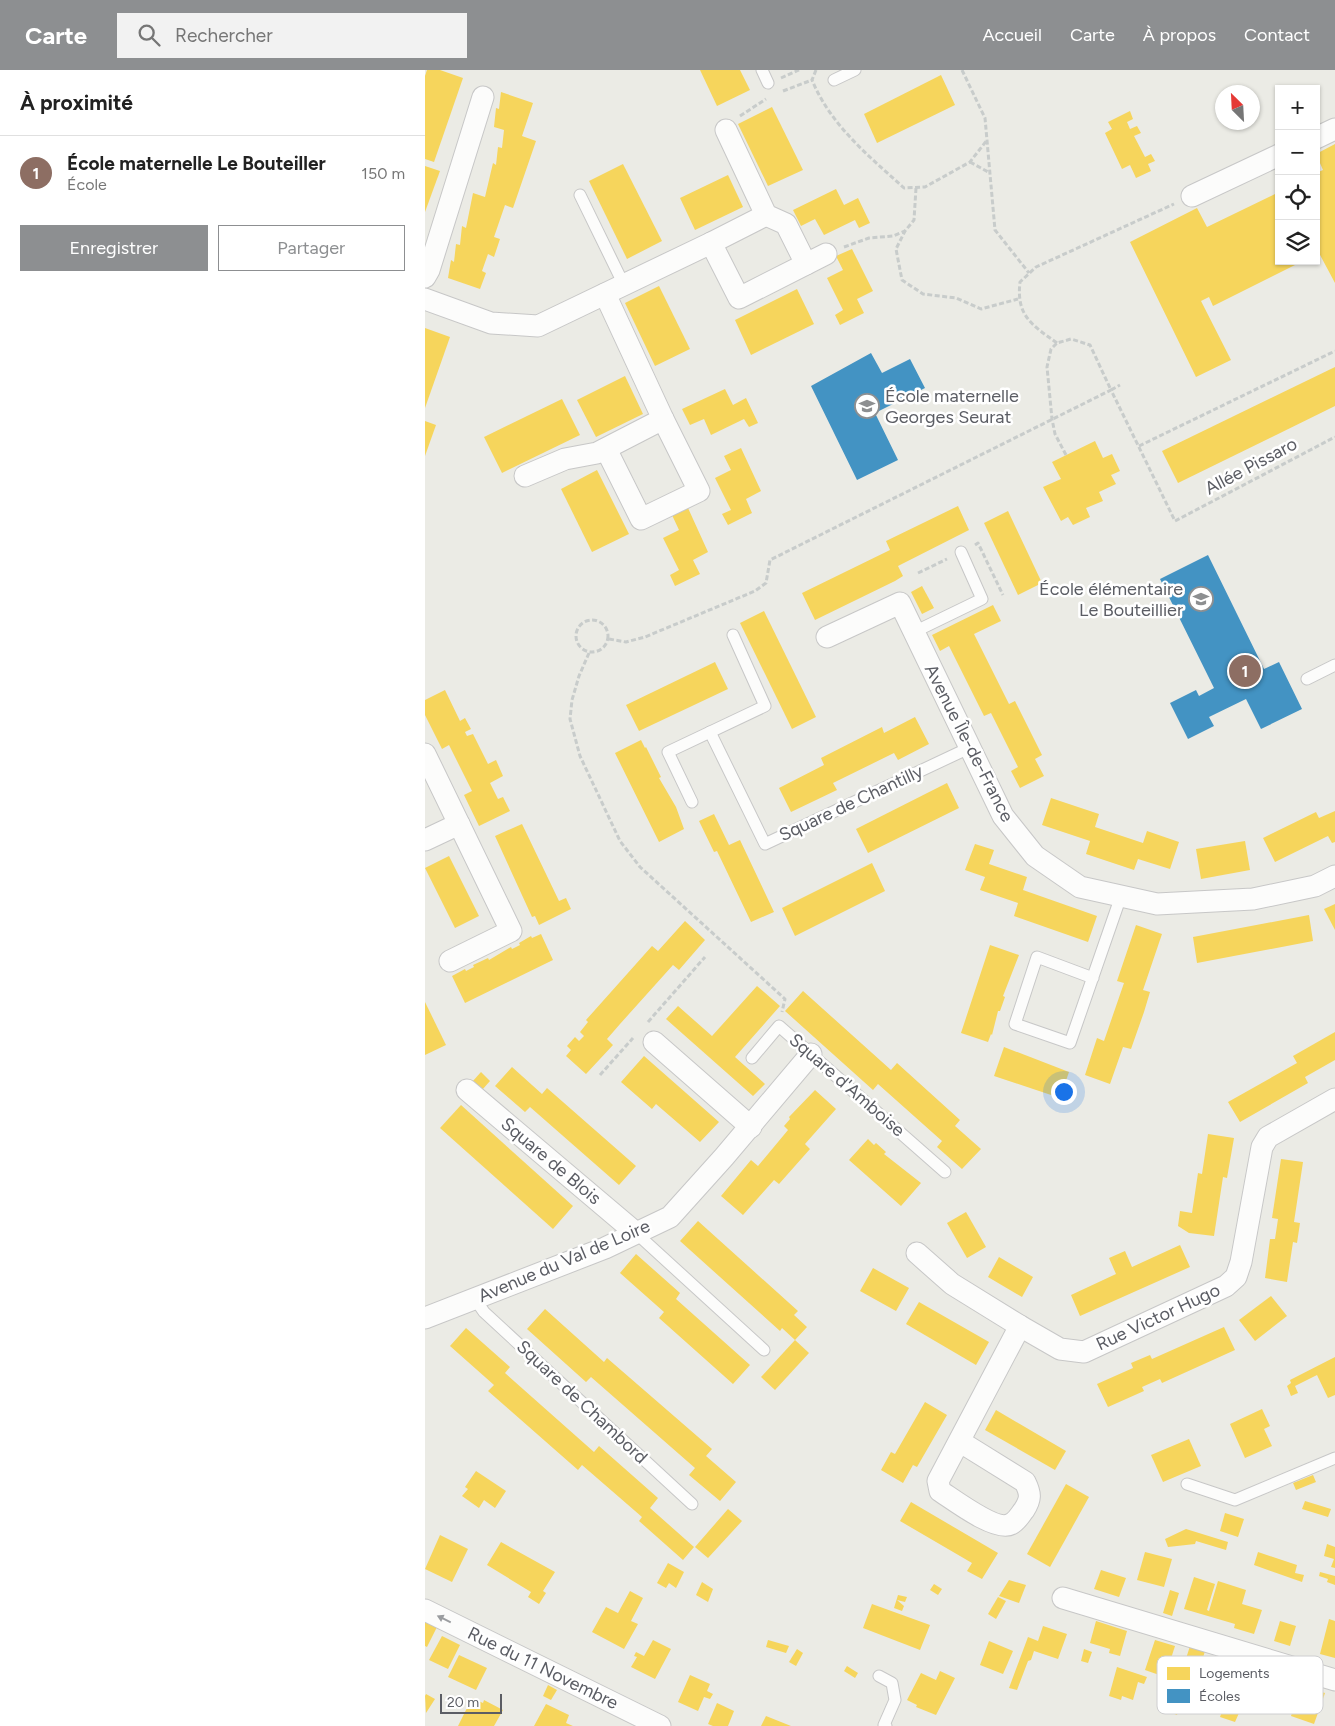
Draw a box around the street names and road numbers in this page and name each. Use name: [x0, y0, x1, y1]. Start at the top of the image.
street label: Allée Pissaro: [1201, 433, 1301, 499]
street label: Avenue Île-de-France: [920, 661, 1018, 826]
street label: Square de Chantilly: [775, 760, 927, 846]
street label: Square d'Amboise: [785, 1029, 909, 1141]
street label: Square de Blois: [497, 1113, 605, 1209]
street label: Avenue du Val de Loire: [475, 1215, 653, 1307]
street label: Rue Victor Hugo: [1093, 1279, 1223, 1355]
street label: Square de Chambord: [512, 1336, 652, 1468]
street label: Rue du 11 Novembre: [464, 1622, 622, 1714]

